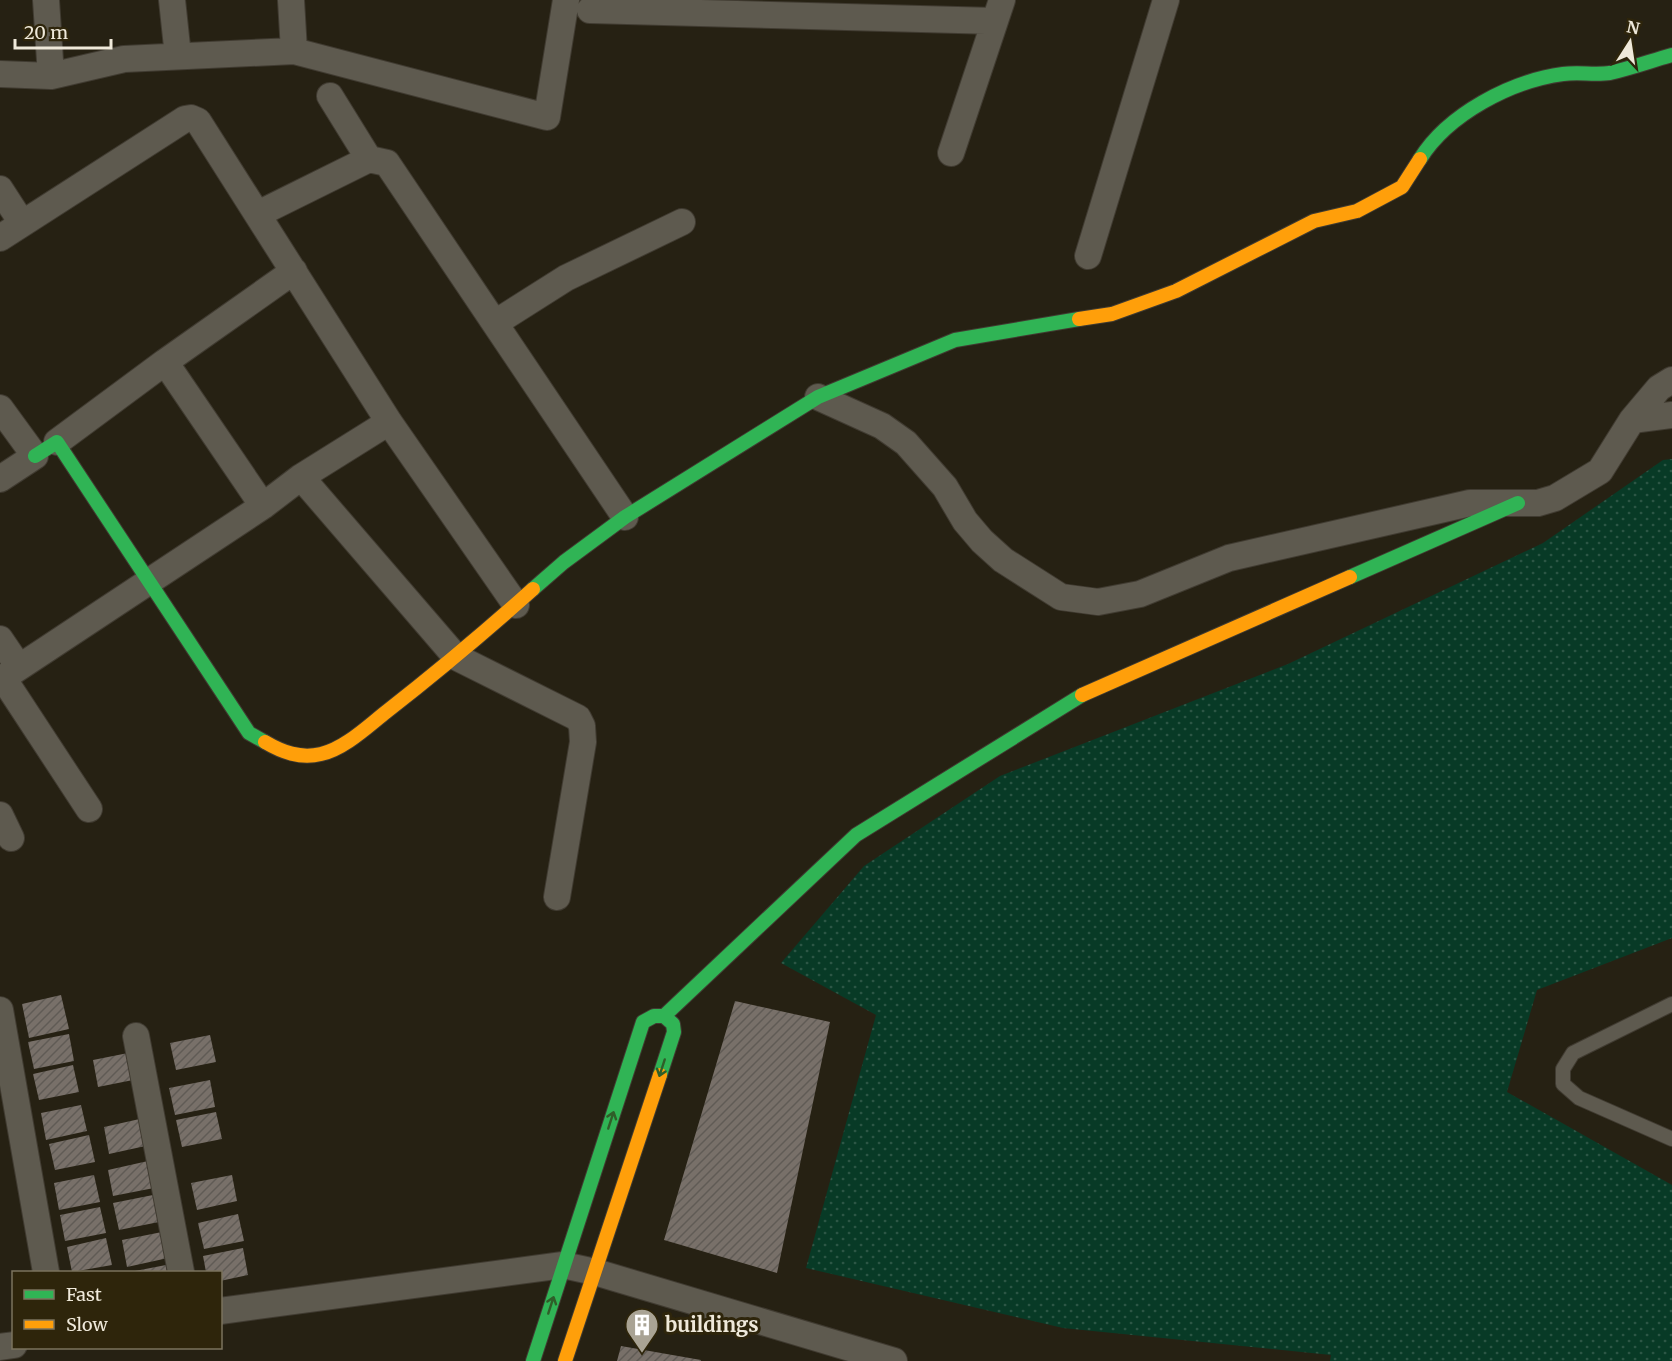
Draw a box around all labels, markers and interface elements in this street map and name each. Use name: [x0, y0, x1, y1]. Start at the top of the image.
scale bar: [15, 12, 111, 50]
north arrow: [1600, 12, 1660, 72]
text: N: [1625, 16, 1642, 38]
text: 20 m: [24, 21, 68, 44]
one-way arrow: [656, 1058, 667, 1077]
one-way arrow: [606, 1111, 617, 1130]
legend: [12, 1271, 222, 1349]
text: Fast: [66, 1283, 102, 1306]
one-way arrow: [546, 1296, 557, 1315]
building icon: buildings: [624, 1307, 660, 1354]
place label: buildings: [665, 1312, 759, 1337]
text: Slow: [66, 1313, 109, 1336]

